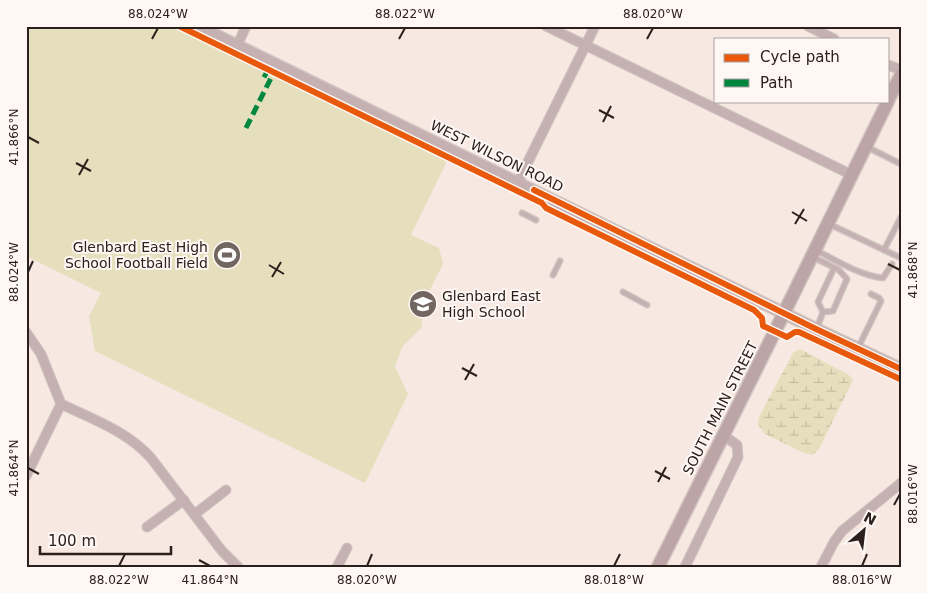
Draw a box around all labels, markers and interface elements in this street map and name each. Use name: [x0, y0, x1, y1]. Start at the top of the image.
text: 88.024°W: [128, 7, 188, 21]
text: 88.022°W: [375, 7, 435, 21]
text: 88.020°W: [623, 7, 683, 21]
legend: [714, 38, 890, 102]
text: Cycle path: [760, 48, 840, 66]
text: Path: [760, 74, 793, 92]
text: 41.866°N: [7, 109, 21, 165]
street label: WEST WILSON ROAD: [428, 117, 566, 195]
place label: Glenbard East High School Football Field: [65, 239, 208, 271]
sports icon: Glenbard East High School Football Field: [212, 240, 242, 270]
text: 88.024°W: [7, 242, 21, 302]
text: 41.868°N: [906, 242, 920, 298]
place label: Glenbard East High School: [442, 288, 541, 320]
school or university icon: Glenbard East High School: [408, 289, 438, 319]
street label: SOUTH MAIN STREET: [679, 338, 761, 477]
text: 41.864°N: [7, 440, 21, 496]
text: 88.016°W: [906, 464, 920, 524]
north arrow: [840, 506, 890, 556]
text: N: [861, 509, 879, 528]
scale bar: [40, 523, 171, 555]
text: 100 m: [48, 532, 96, 550]
text: 88.022°W: [89, 573, 149, 587]
text: 41.864°N: [182, 573, 238, 587]
text: 88.020°W: [337, 573, 397, 587]
text: 88.018°W: [584, 573, 644, 587]
text: 88.016°W: [832, 573, 892, 587]

